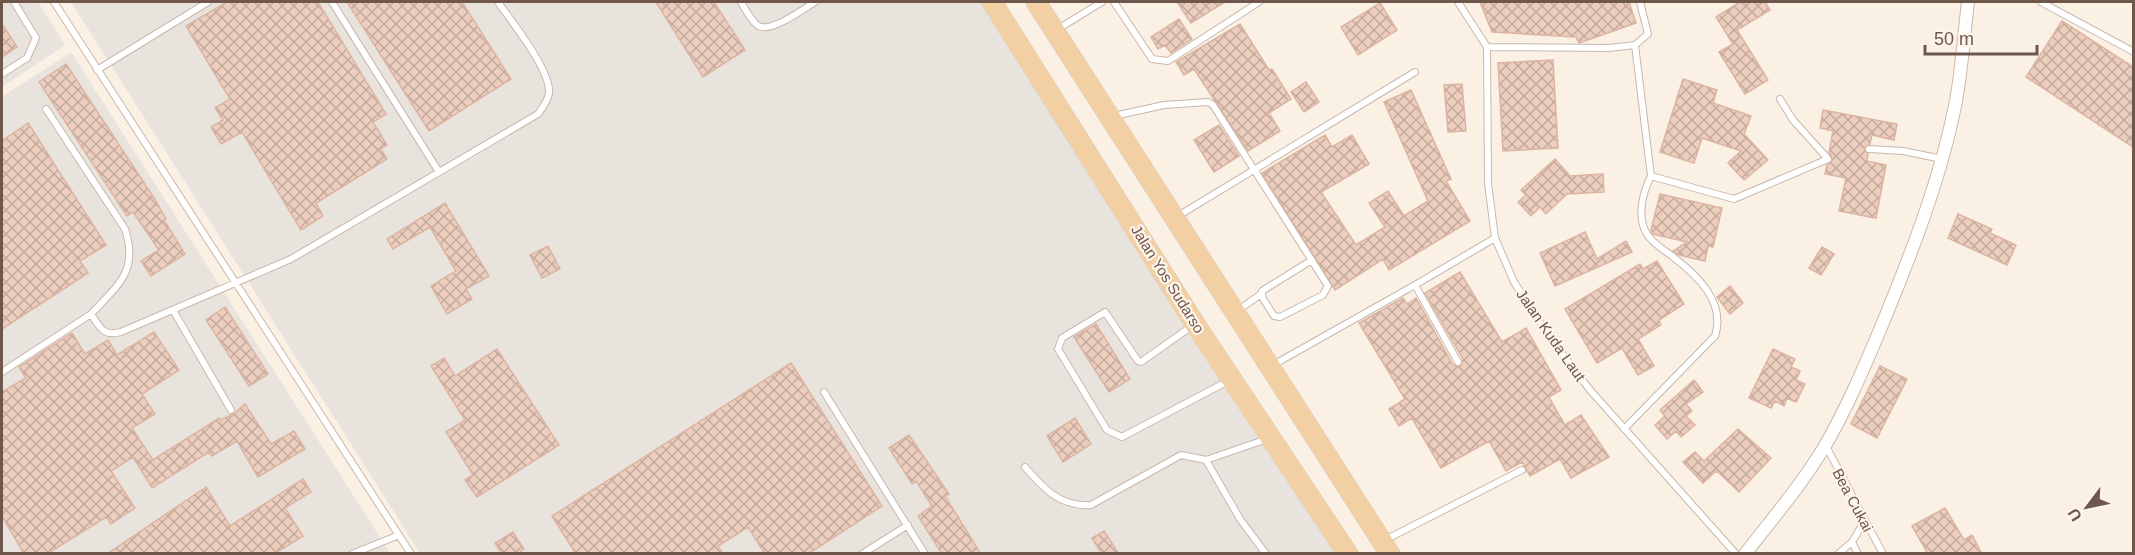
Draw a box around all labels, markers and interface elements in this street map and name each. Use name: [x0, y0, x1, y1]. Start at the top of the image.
scale bar: [1925, 18, 2038, 56]
text: 50 m: [1934, 29, 1974, 49]
street label: Jalan Yos Sudarso: [1128, 222, 1208, 336]
street label: Jalan Kuda Laut: [1513, 286, 1590, 385]
street label: Bea Cukai: [1829, 465, 1877, 535]
north arrow: [2057, 477, 2117, 537]
text: U: [2064, 505, 2085, 524]

